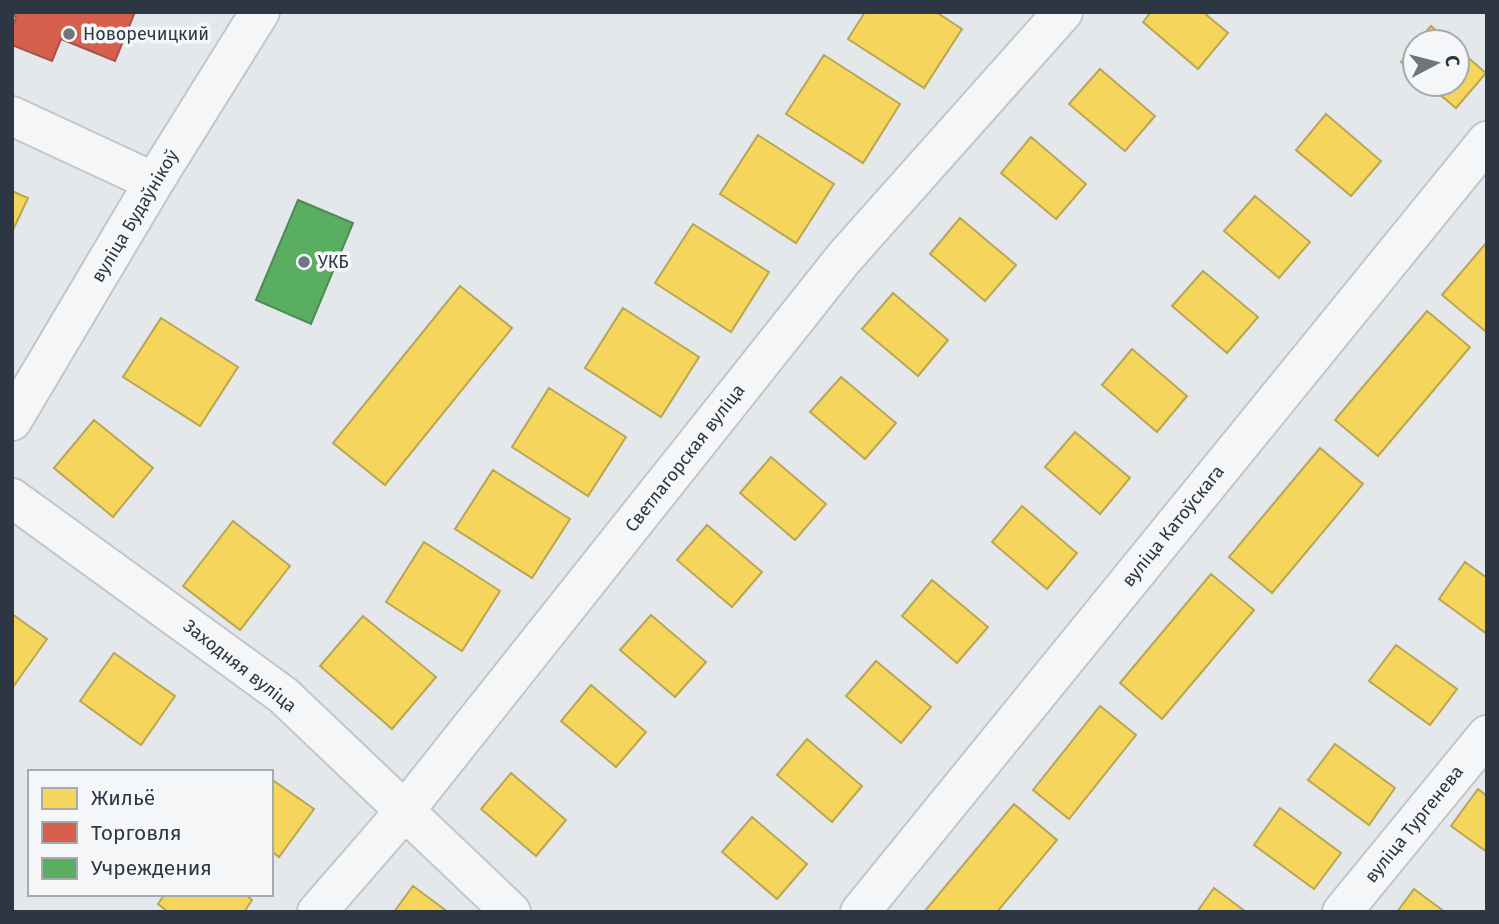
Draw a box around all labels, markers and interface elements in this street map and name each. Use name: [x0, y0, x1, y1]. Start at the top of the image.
place label: Новоречицкий: [83, 23, 209, 45]
marker: Новоречицкий: [61, 26, 77, 42]
north arrow: [1401, 28, 1471, 98]
text: С: [1440, 54, 1464, 68]
street label: вуліца Будаўнікоў: [87, 146, 183, 286]
place label: УКБ: [318, 251, 349, 273]
marker: УКБ: [296, 254, 312, 270]
street label: Светлагорская вуліца: [620, 380, 750, 536]
street label: вуліца Катоўскага: [1117, 461, 1229, 591]
street label: Заходняя вуліца: [179, 615, 301, 717]
street label: вуліца Тургенева: [1360, 761, 1468, 887]
legend: [28, 770, 273, 896]
text: Жильё: [91, 785, 155, 811]
text: Торговля: [91, 820, 182, 846]
text: Учреждения: [91, 855, 212, 881]

